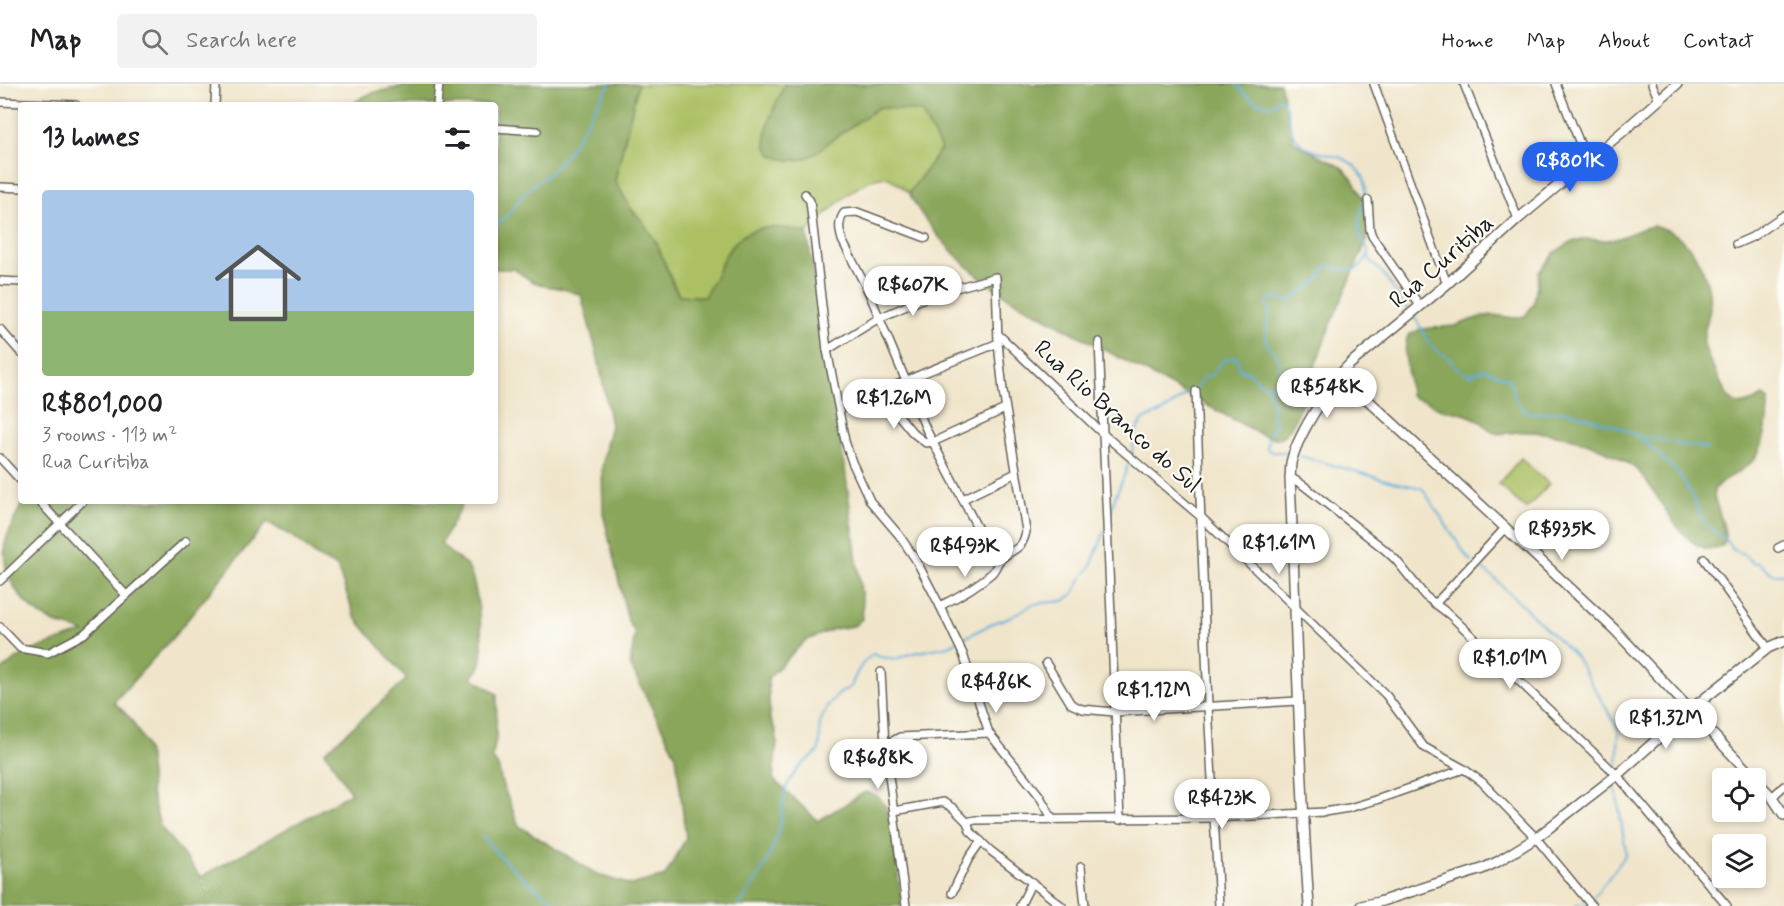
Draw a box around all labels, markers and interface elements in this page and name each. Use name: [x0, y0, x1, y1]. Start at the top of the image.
search box: [117, 14, 537, 68]
text: Map: [30, 23, 81, 60]
icon: search: [138, 25, 171, 58]
text: Search here: [186, 27, 297, 55]
text: Home: [1442, 27, 1494, 55]
text: Map: [1527, 27, 1565, 55]
text: About: [1598, 27, 1650, 55]
text: Contact: [1683, 27, 1754, 55]
text: 13 homes: [42, 121, 140, 155]
icon: filters: [441, 122, 474, 155]
pin: R$801K: [1521, 142, 1619, 193]
text: R$801K: [1536, 148, 1604, 175]
street label: Rua Curitiba: [1383, 208, 1501, 316]
icon: home: [204, 229, 312, 337]
pin: R$607K: [864, 266, 962, 317]
text: R$607K: [878, 272, 948, 299]
street label: Rua Rio Branco do Sul: [1027, 334, 1207, 501]
pin: R$548K: [1278, 368, 1376, 419]
text: R$548K: [1291, 374, 1363, 401]
pin: R$1.26M: [839, 379, 949, 430]
text: R$1.26M: [857, 385, 931, 412]
text: R$801,000: [42, 388, 163, 422]
text: 3 rooms · 113 m²: [42, 422, 177, 449]
text: Rua Curitiba: [42, 449, 150, 476]
pin: R$935K: [1513, 510, 1611, 561]
text: R$935K: [1529, 516, 1595, 543]
pin: R$1.61M: [1224, 524, 1334, 575]
pin: R$493K: [916, 527, 1014, 578]
text: R$1.61M: [1243, 530, 1315, 557]
text: R$493K: [930, 533, 1000, 560]
pin: R$1.01M: [1455, 639, 1565, 690]
text: R$1.01M: [1473, 645, 1547, 672]
pin: R$486K: [947, 663, 1045, 714]
text: R$486K: [961, 669, 1031, 696]
pin: R$1.12M: [1099, 671, 1209, 722]
text: R$1.12M: [1117, 677, 1191, 704]
pin: R$1.32M: [1611, 699, 1721, 750]
text: R$1.32M: [1629, 705, 1703, 732]
pin: R$688K: [829, 739, 927, 790]
text: R$688K: [843, 745, 913, 772]
map controls: [1712, 768, 1766, 888]
button: locate: [1712, 768, 1766, 822]
pin: R$423K: [1173, 779, 1271, 830]
text: R$423K: [1188, 785, 1256, 812]
button: layers: [1712, 834, 1766, 888]

